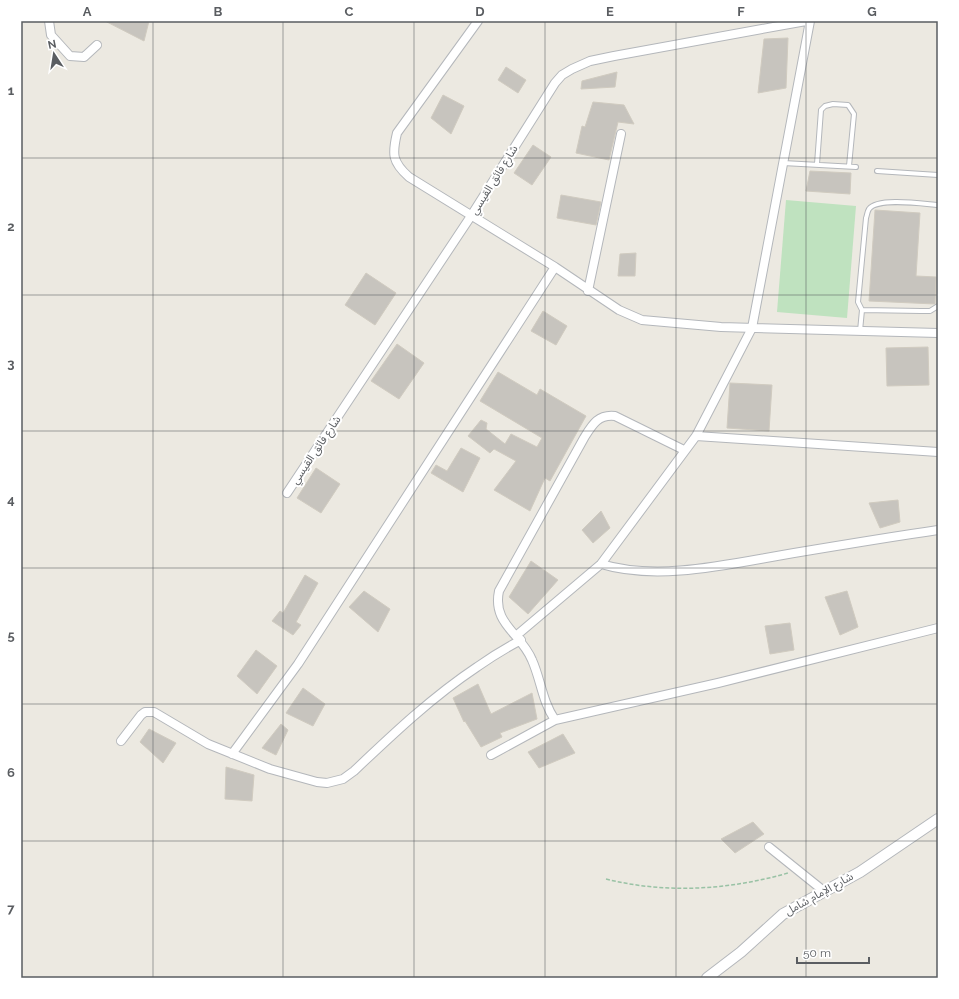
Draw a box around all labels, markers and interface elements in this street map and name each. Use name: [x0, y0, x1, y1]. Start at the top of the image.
text: A: [83, 4, 92, 19]
text: B: [214, 4, 223, 19]
text: C: [345, 4, 354, 19]
text: D: [475, 4, 485, 19]
text: E: [606, 4, 614, 19]
text: F: [737, 4, 745, 19]
text: G: [867, 4, 877, 19]
north arrow: [34, 34, 74, 74]
text: N: [47, 37, 57, 52]
text: 1: [8, 83, 15, 98]
street label: شارع فائق القيسي: [467, 143, 523, 219]
text: 2: [7, 219, 15, 234]
text: 3: [7, 356, 15, 371]
street label: شارع فائق القيسي: [288, 413, 346, 488]
text: 4: [7, 492, 15, 507]
text: 5: [7, 628, 15, 643]
text: 6: [7, 765, 15, 780]
street label: شارع الإمام شامل: [783, 870, 856, 919]
text: 7: [7, 901, 15, 916]
scale bar: [797, 939, 869, 965]
text: 50 m: [803, 946, 831, 960]

